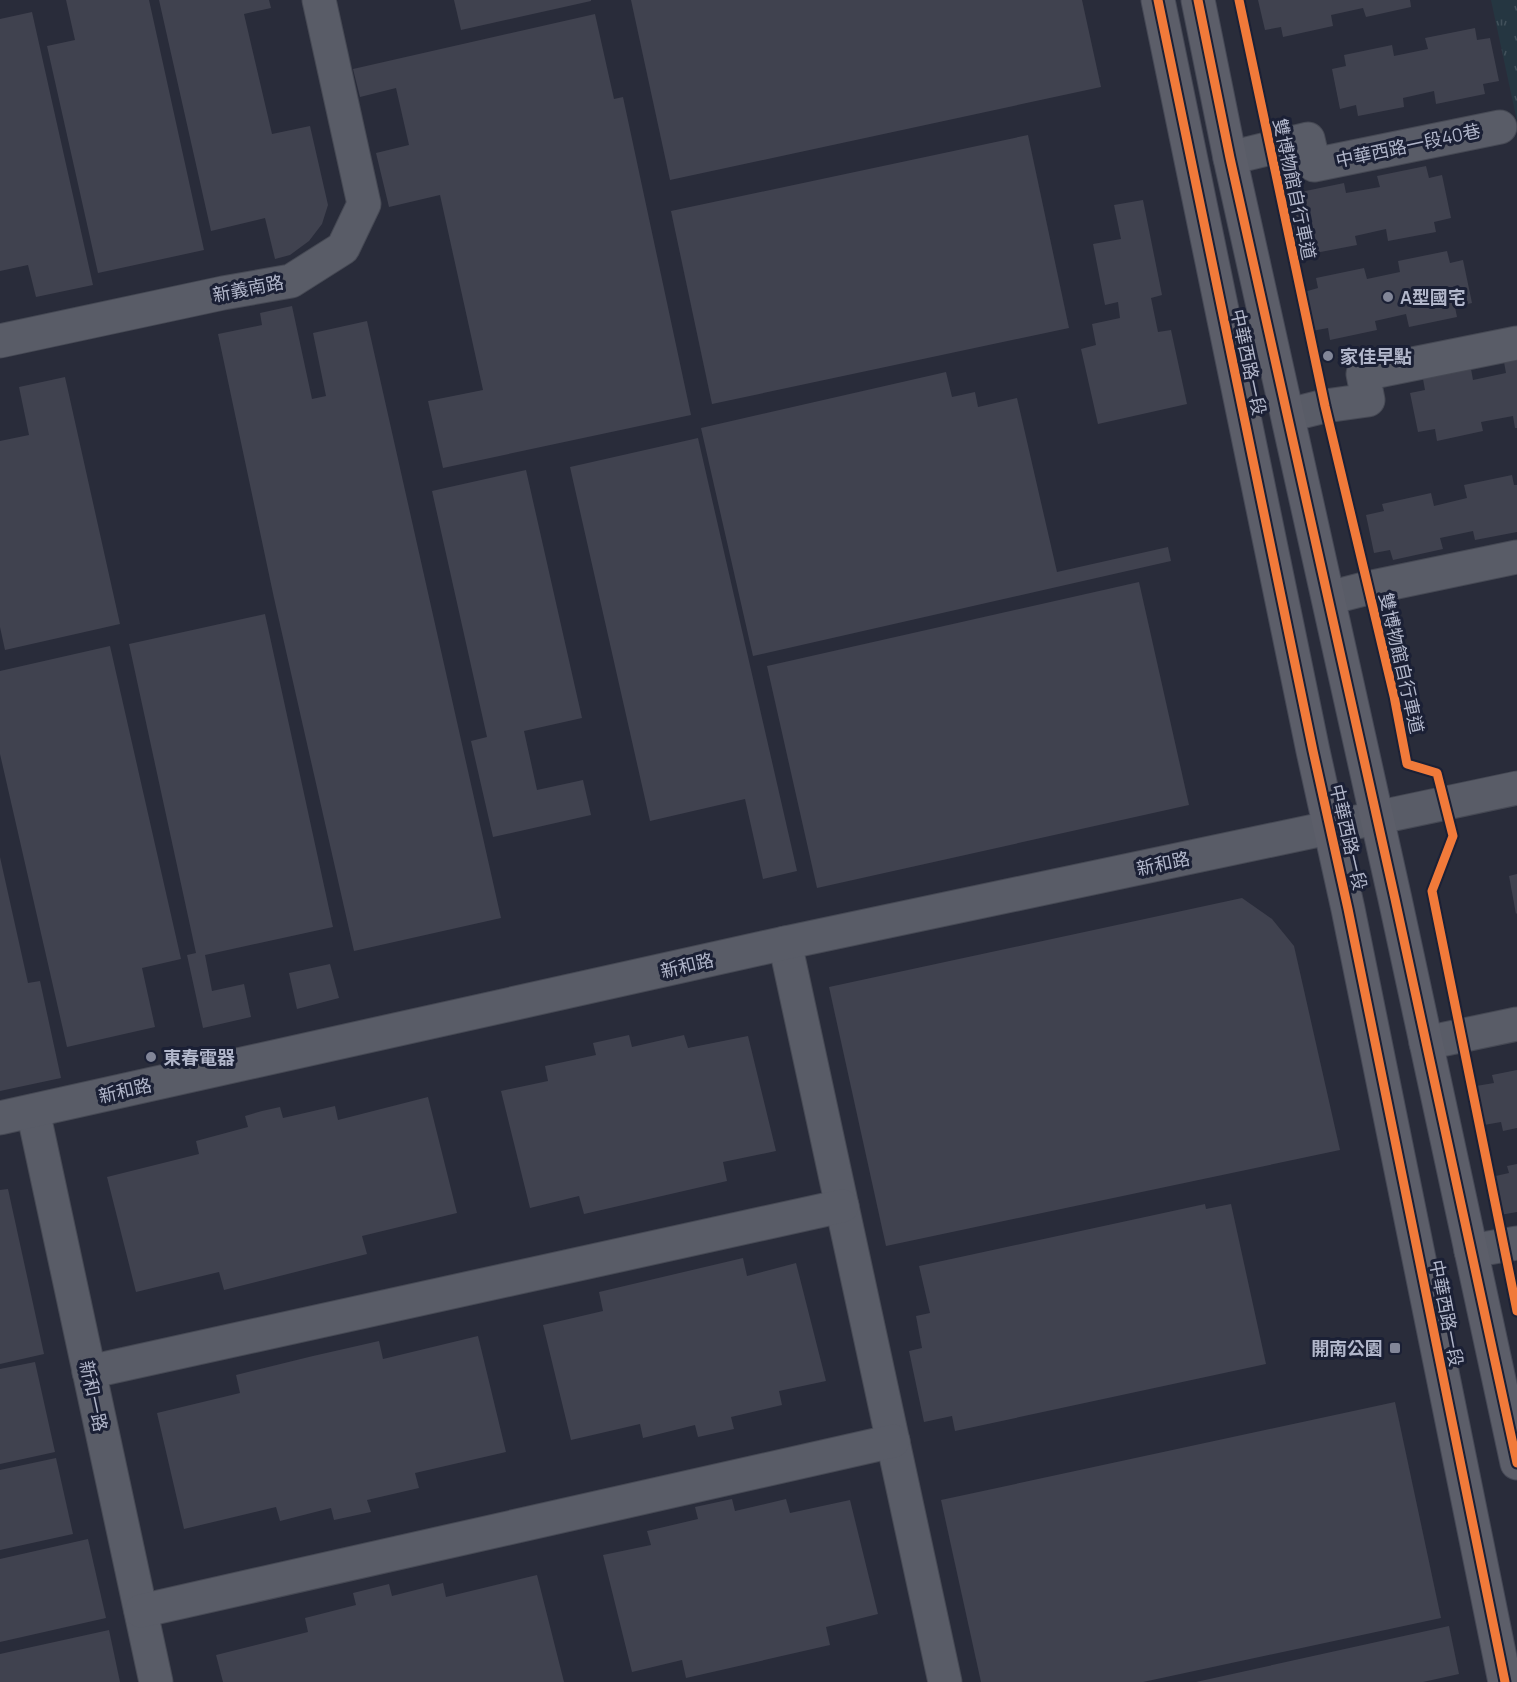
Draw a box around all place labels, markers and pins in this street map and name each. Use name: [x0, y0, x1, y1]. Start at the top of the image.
place label: A型國宅: [1400, 285, 1466, 309]
marker: A型國宅: [1381, 290, 1395, 304]
place label: 家佳早點: [1340, 344, 1412, 368]
marker: 家佳早點: [1321, 349, 1335, 363]
place label: 東春電器: [163, 1045, 235, 1069]
marker: 東春電器: [144, 1050, 158, 1064]
place label: 開南公園: [1311, 1336, 1383, 1360]
marker: 開南公園: [1388, 1341, 1402, 1355]

